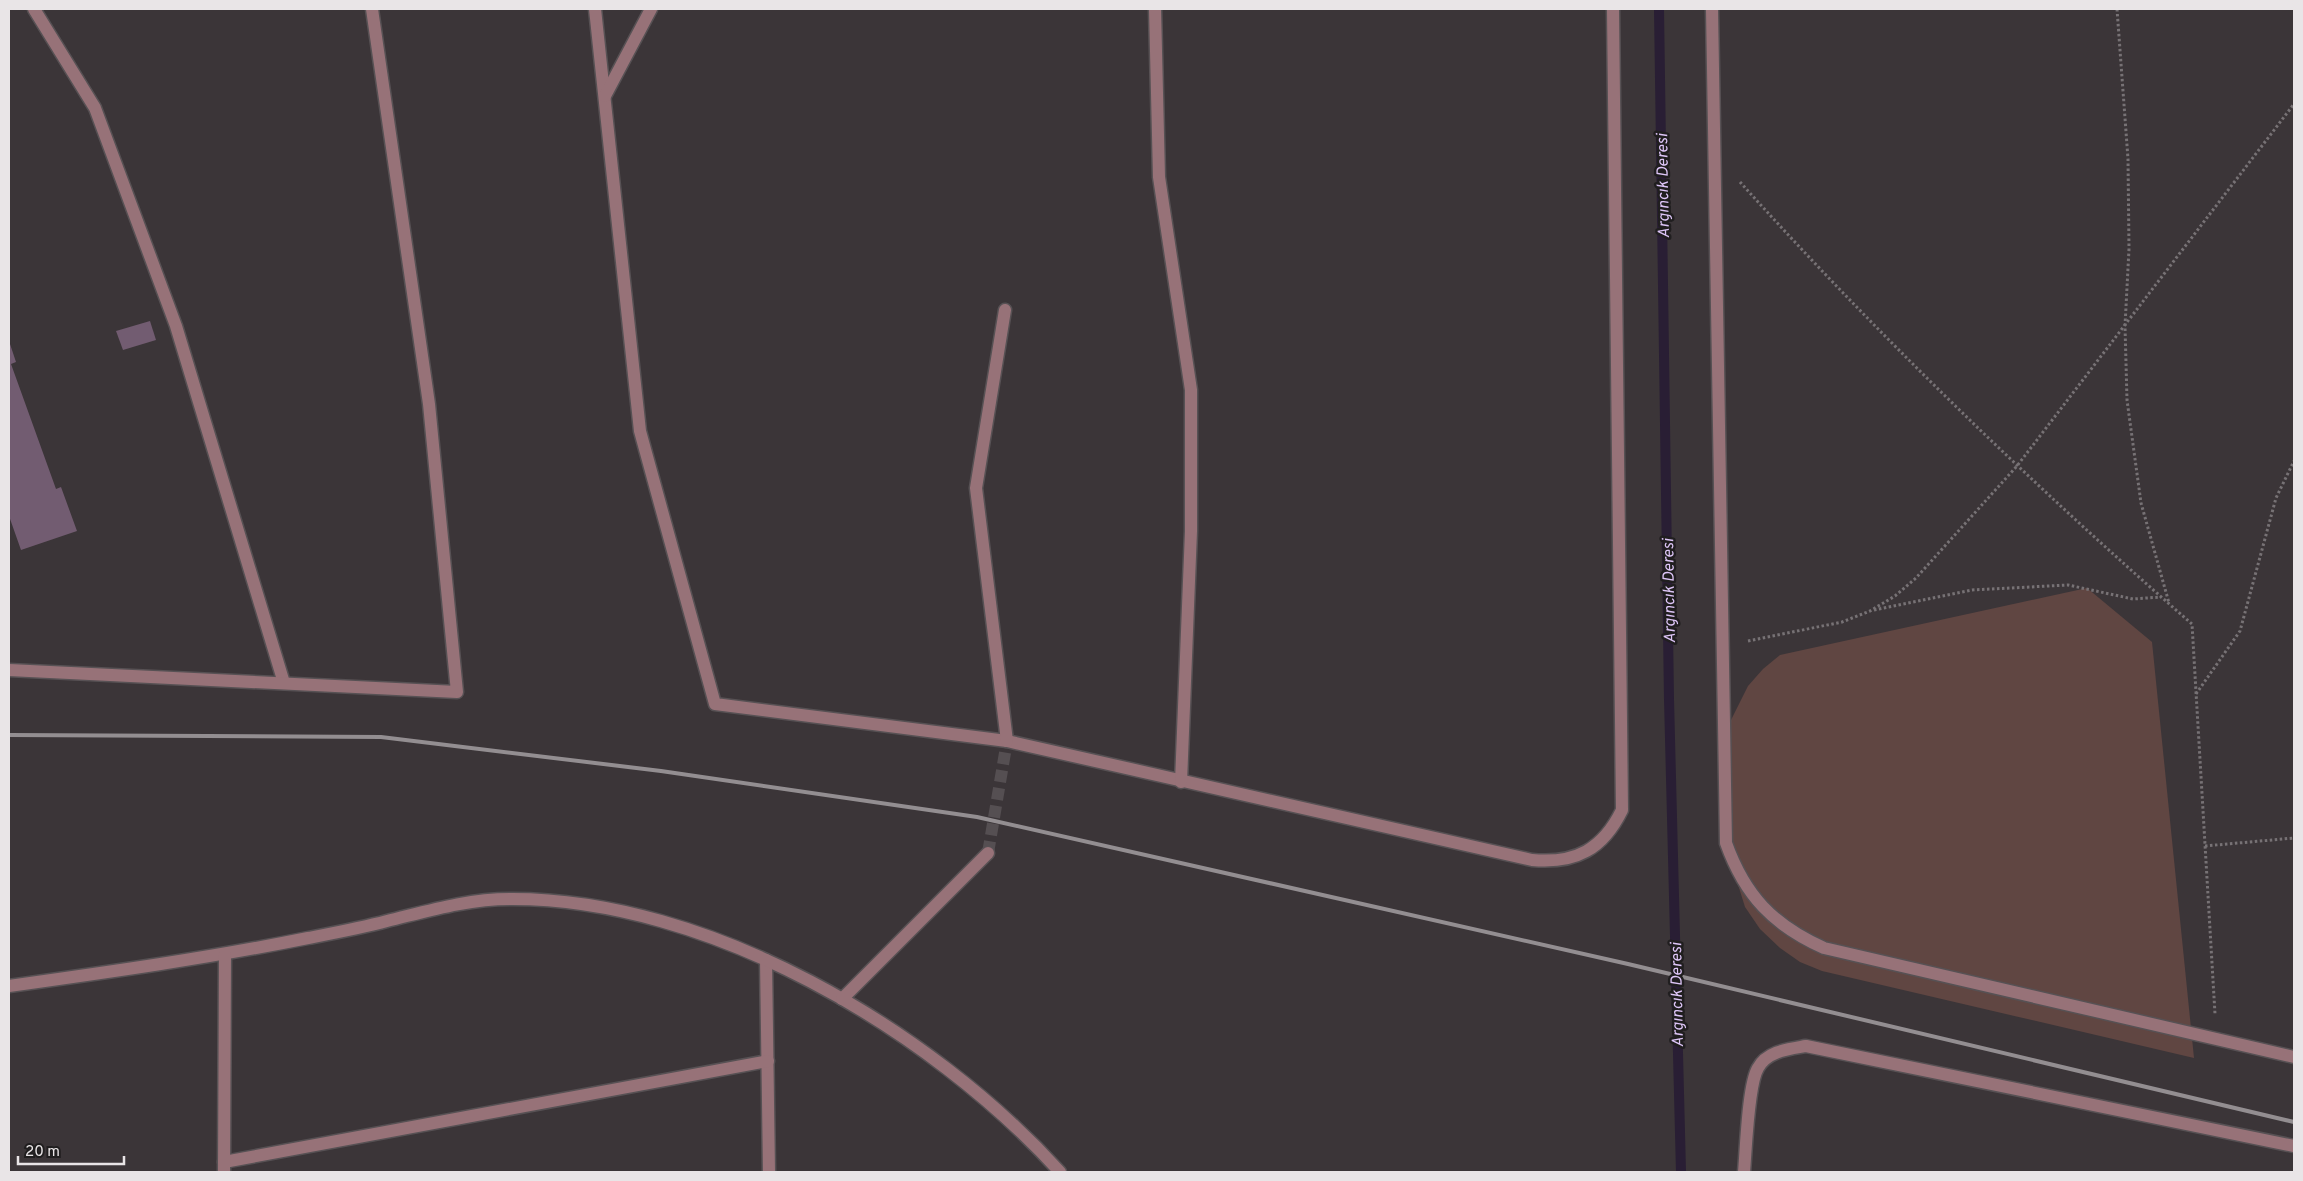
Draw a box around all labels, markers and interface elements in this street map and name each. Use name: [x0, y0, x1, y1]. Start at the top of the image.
water label: Argıncık Deresi: [1653, 132, 1675, 238]
water label: Argıncık Deresi: [1659, 537, 1681, 643]
water label: Argıncık Deresi: [1667, 941, 1689, 1047]
scale bar: [18, 1134, 124, 1166]
text: 20 m: [25, 1143, 60, 1162]

